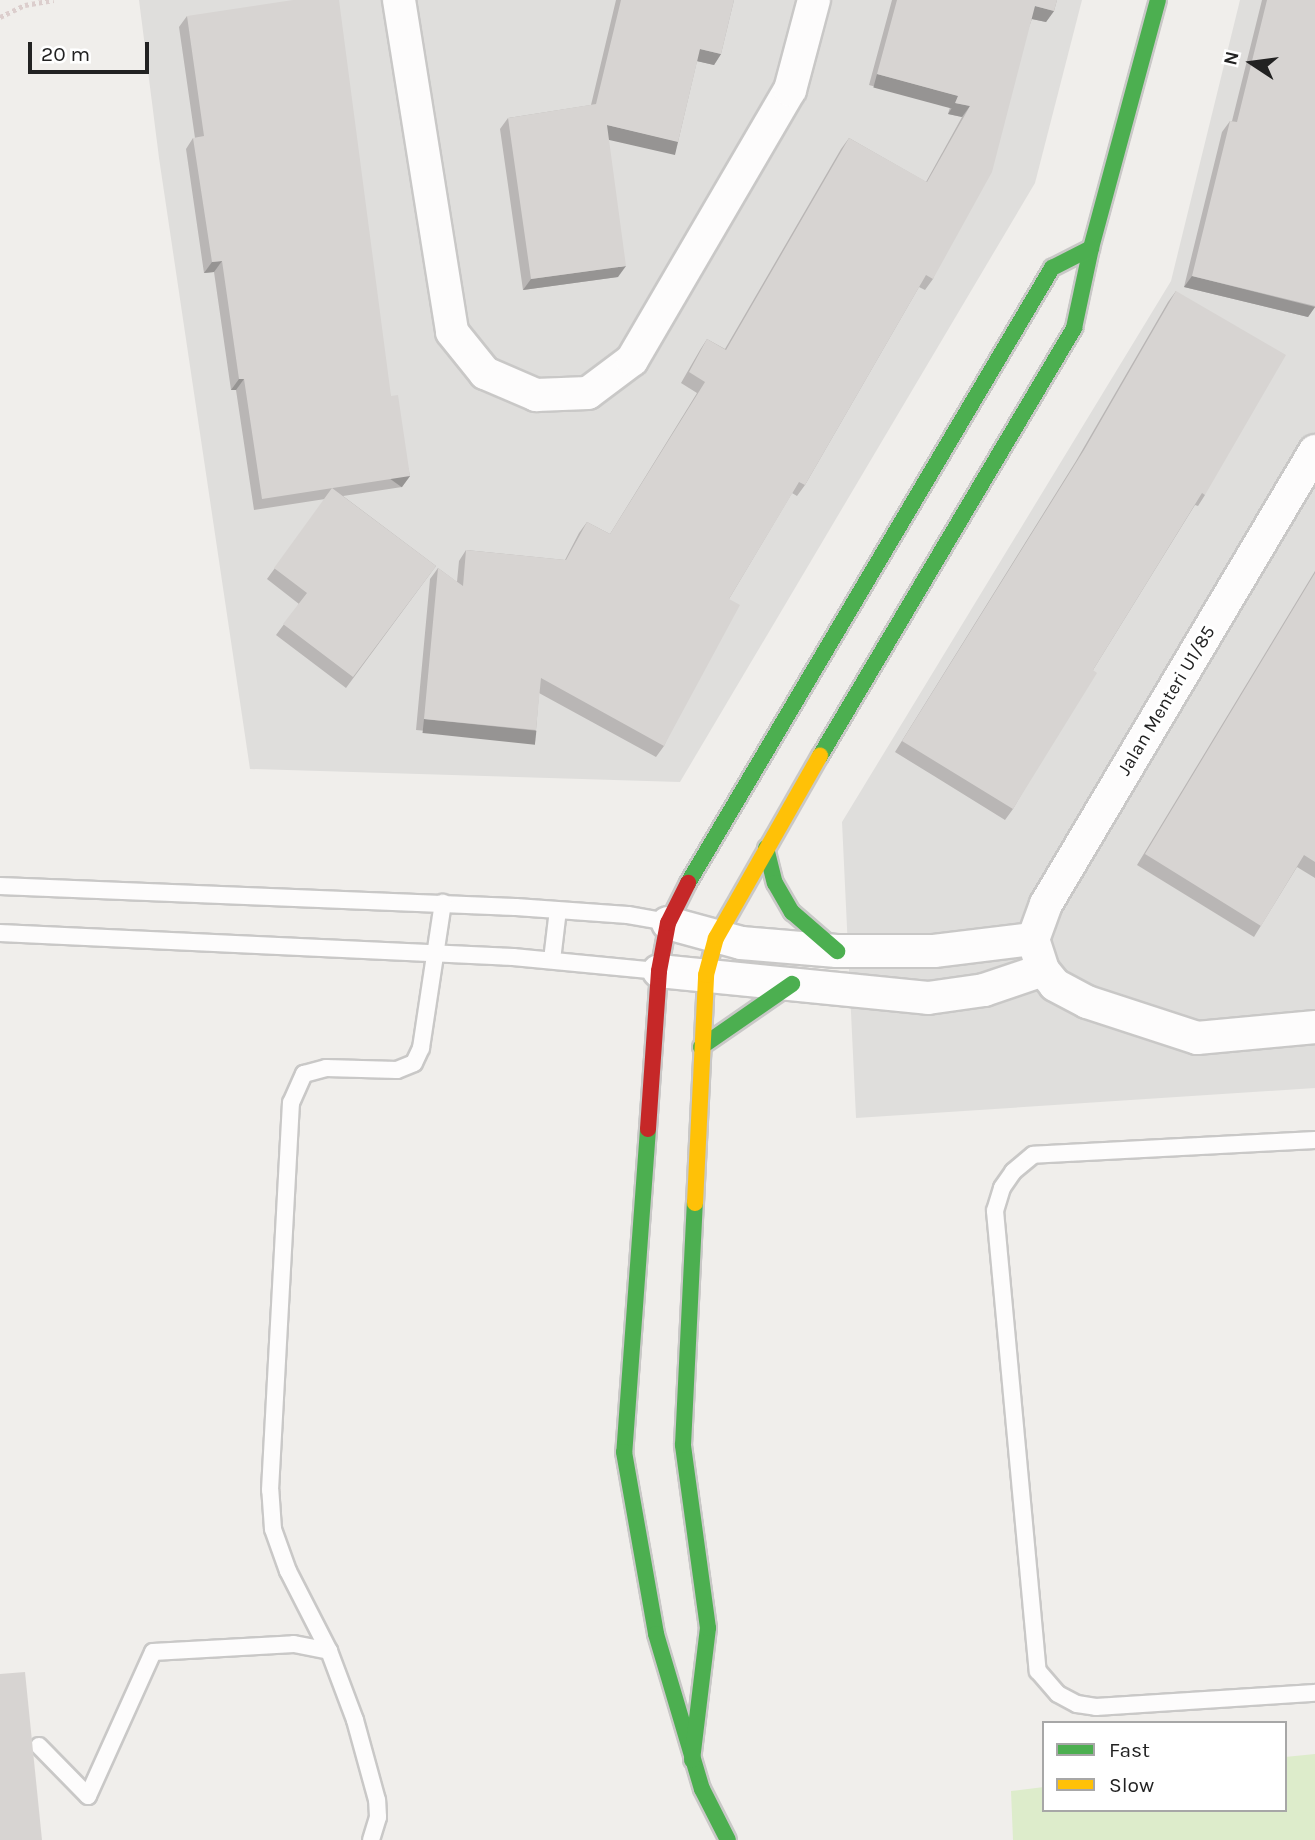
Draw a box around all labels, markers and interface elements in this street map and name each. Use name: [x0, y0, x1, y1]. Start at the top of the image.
scale bar: [32, 28, 152, 72]
north arrow: [1217, 28, 1287, 98]
text: 20 m: [41, 42, 90, 66]
text: N: [1219, 49, 1244, 67]
street label: Jalan Menteri U1/85: [1113, 622, 1221, 780]
legend: [1042, 1721, 1287, 1812]
text: Fast: [1109, 1738, 1150, 1762]
text: Slow: [1109, 1773, 1154, 1797]

